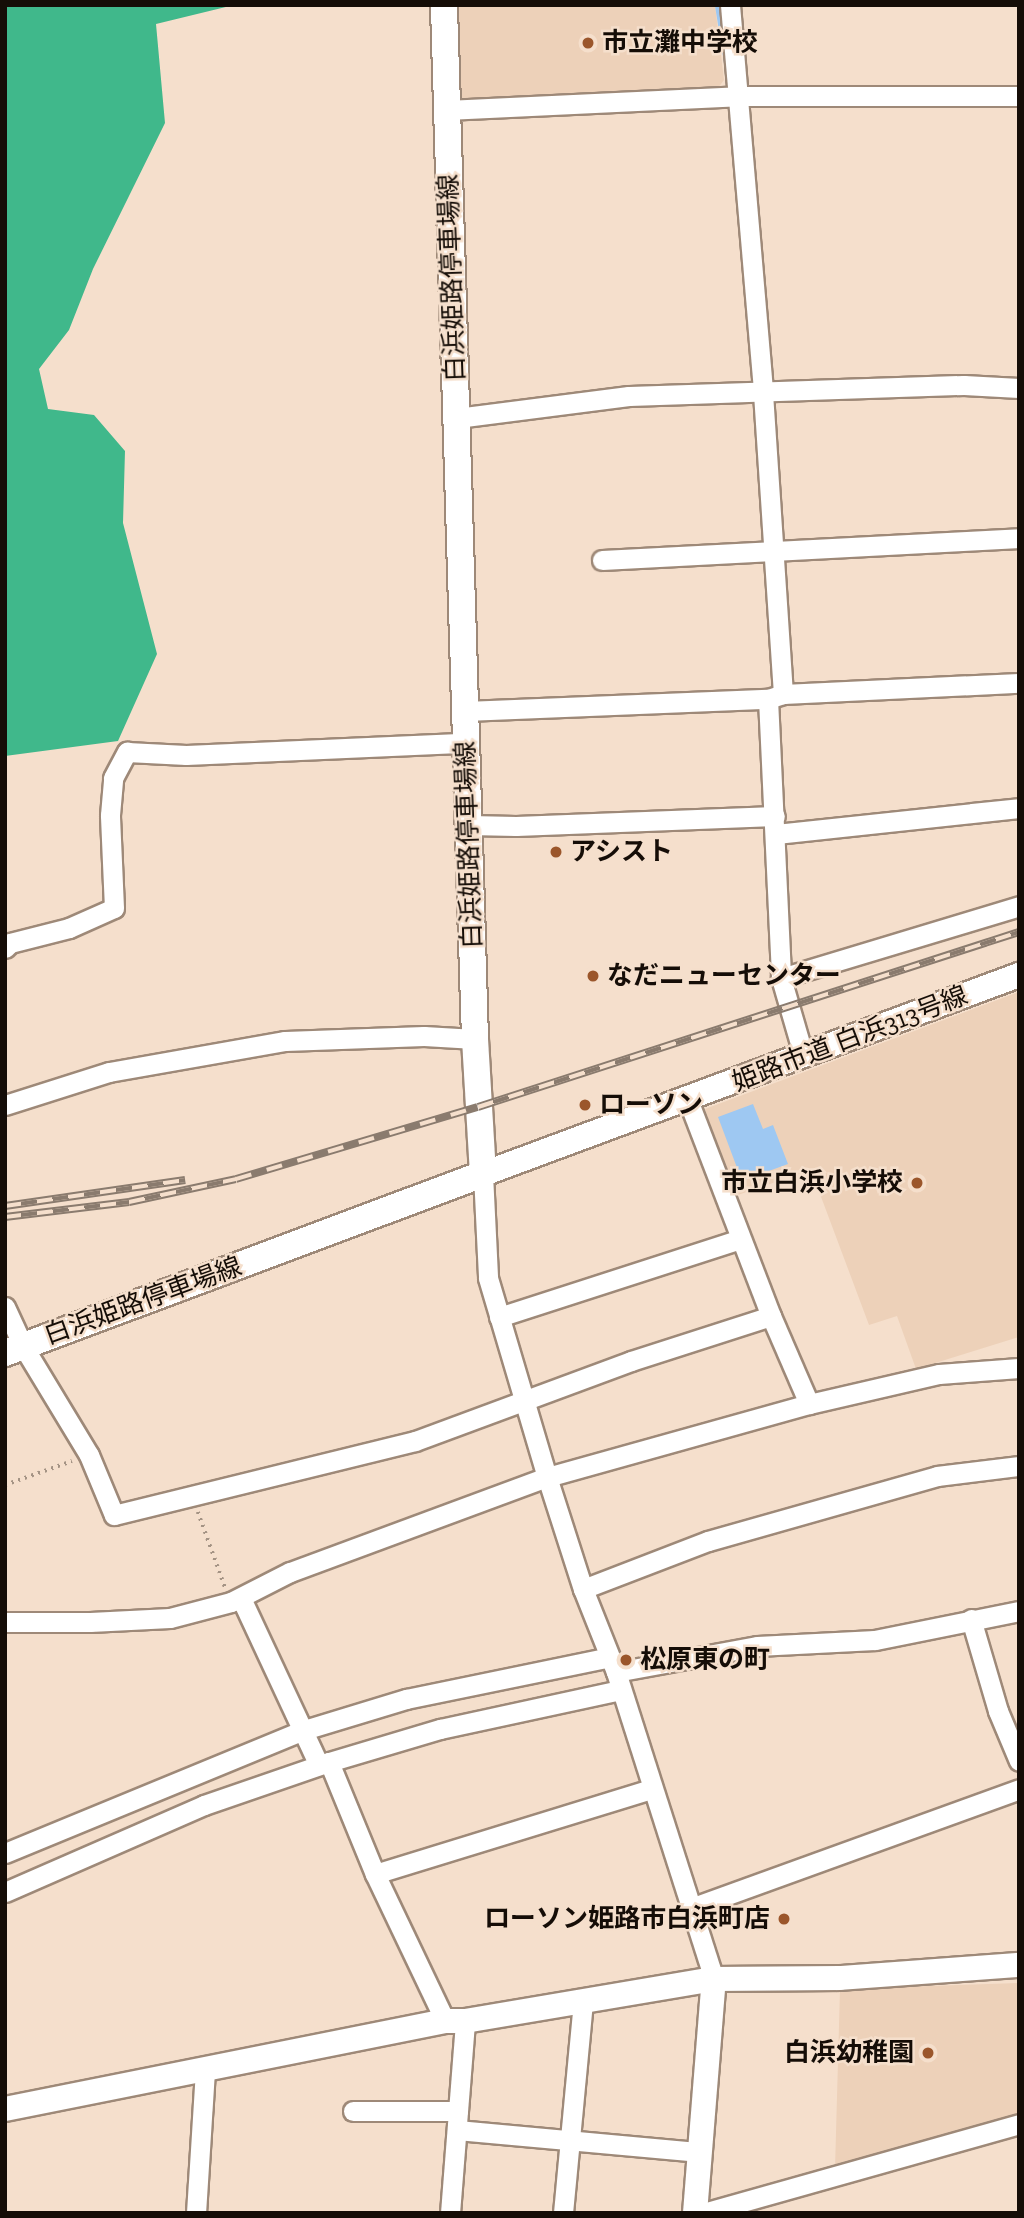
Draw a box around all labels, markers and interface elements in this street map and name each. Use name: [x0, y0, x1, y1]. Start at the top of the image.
place label: 市立灘中学校: [602, 27, 758, 59]
marker: 市立灘中学校: [580, 35, 596, 51]
street label: 白浜姫路停車場線: [433, 174, 471, 382]
street label: 白浜姫路停車場線: [450, 741, 488, 949]
place label: アシスト: [570, 836, 674, 868]
marker: アシスト: [548, 844, 564, 860]
place label: なだニューセンター: [607, 960, 841, 992]
marker: なだニューセンター: [585, 968, 601, 984]
street label: 姫路市道 白浜313号線: [728, 980, 972, 1098]
place label: ローソン: [599, 1089, 703, 1121]
marker: ローソン: [577, 1097, 593, 1113]
place label: 市立白浜小学校: [721, 1167, 903, 1199]
marker: 市立白浜小学校: [909, 1175, 925, 1191]
street label: 白浜姫路停車場線: [40, 1251, 246, 1351]
place label: 松原東の町: [640, 1644, 770, 1676]
marker: 松原東の町: [618, 1652, 634, 1668]
place label: ローソン姫路市白浜町店: [484, 1903, 770, 1935]
marker: ローソン姫路市白浜町店: [776, 1911, 792, 1927]
place label: 白浜幼稚園: [784, 2037, 914, 2069]
marker: 白浜幼稚園: [920, 2045, 936, 2061]

